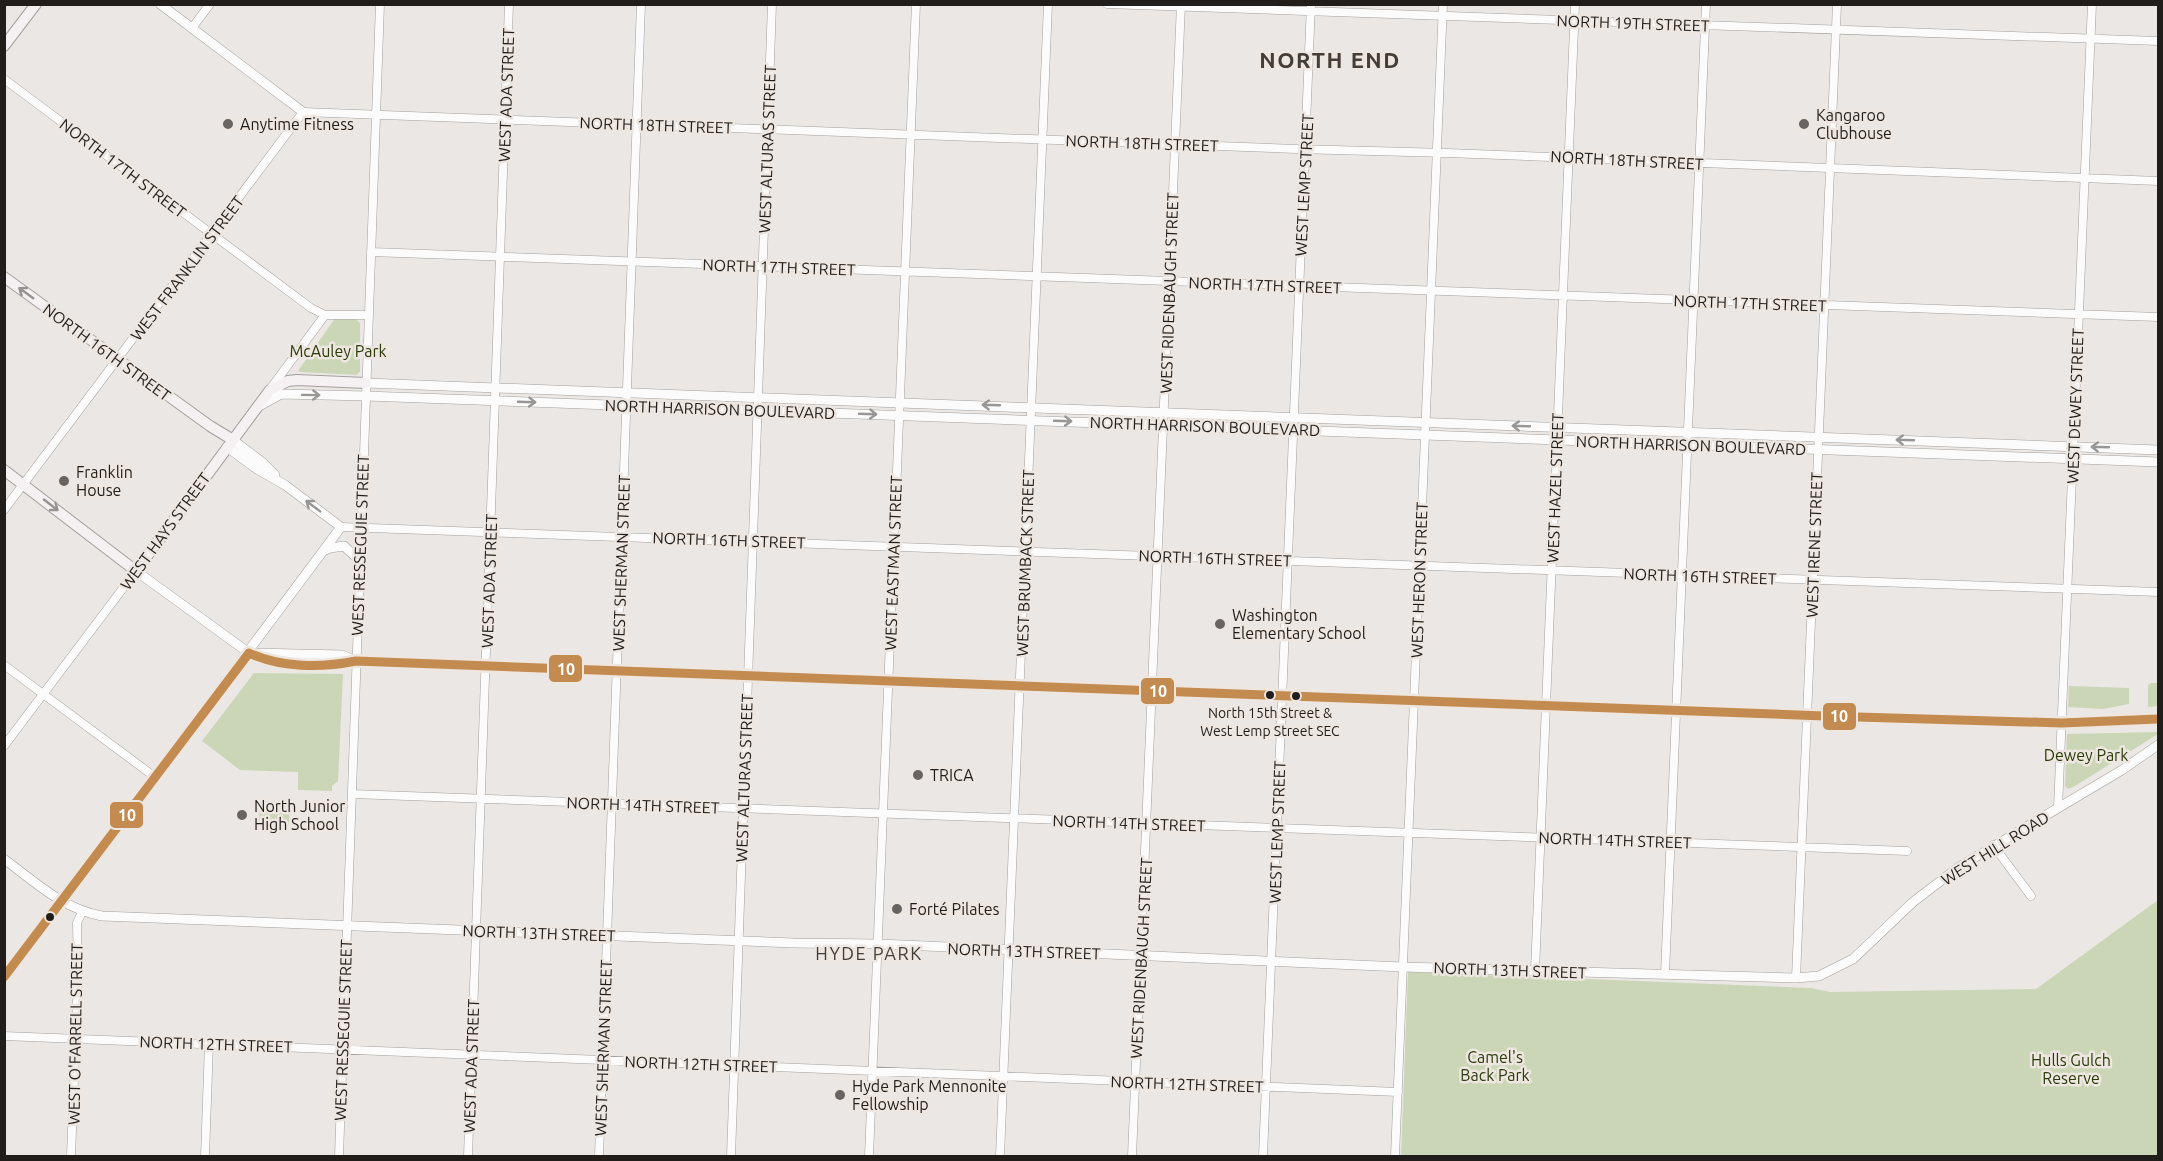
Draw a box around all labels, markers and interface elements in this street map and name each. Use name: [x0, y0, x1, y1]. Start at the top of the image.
street label: NORTH 19TH STREET: [1556, 11, 1710, 35]
street label: WEST ADA STREET: [495, 27, 517, 162]
district label: NORTH END: [1259, 47, 1401, 72]
street label: WEST ALTURAS STREET: [755, 64, 779, 234]
place label: Kangaroo Clubhouse: [1816, 106, 1892, 142]
street label: NORTH 18TH STREET: [579, 113, 733, 137]
street label: WEST LEMP STREET: [1291, 113, 1317, 257]
street label: NORTH 17TH STREET: [56, 115, 190, 221]
place label: Anytime Fitness: [240, 115, 354, 133]
marker: Anytime Fitness: [221, 117, 235, 131]
marker: Kangaroo Clubhouse: [1797, 117, 1811, 131]
street label: NORTH 18TH STREET: [1065, 131, 1219, 155]
street label: NORTH 18TH STREET: [1550, 147, 1704, 173]
street label: WEST FRANKLIN STREET: [127, 192, 247, 344]
street label: WEST RIDENBAUGH STREET: [1156, 192, 1182, 394]
street label: NORTH 17TH STREET: [702, 255, 856, 279]
street label: NORTH 17TH STREET: [1188, 273, 1342, 297]
one-way arrow: [19, 287, 35, 299]
street label: NORTH 17TH STREET: [1673, 291, 1827, 315]
street label: NORTH 16TH STREET: [40, 300, 174, 404]
street label: WEST DEWEY STREET: [2063, 328, 2087, 484]
park label: McAuley Park: [289, 342, 387, 360]
one-way arrow: [300, 389, 320, 400]
one-way arrow: [516, 396, 536, 407]
street label: NORTH HARRISON BOULEVARD: [604, 396, 836, 422]
one-way arrow: [981, 400, 1001, 411]
one-way arrow: [858, 409, 878, 420]
street label: WEST HAZEL STREET: [1543, 412, 1567, 563]
street label: NORTH HARRISON BOULEVARD: [1089, 413, 1321, 439]
one-way arrow: [1053, 415, 1073, 427]
one-way arrow: [1512, 420, 1532, 432]
street label: NORTH HARRISON BOULEVARD: [1575, 432, 1807, 458]
one-way arrow: [1896, 434, 1916, 445]
one-way arrow: [2091, 442, 2111, 453]
street label: WEST RESSEGUIE STREET: [348, 454, 372, 636]
place label: Franklin House: [76, 463, 133, 499]
street label: WEST HAYS STREET: [116, 469, 214, 593]
street label: WEST BRUMBACK STREET: [1013, 469, 1037, 657]
street label: WEST IRENE STREET: [1802, 472, 1826, 618]
marker: Franklin House: [57, 474, 71, 488]
street label: WEST SHERMAN STREET: [609, 474, 633, 652]
street label: WEST EASTMAN STREET: [881, 475, 905, 651]
one-way arrow: [43, 498, 59, 511]
one-way arrow: [305, 500, 321, 512]
street label: WEST HERON STREET: [1407, 501, 1431, 658]
street label: WEST ADA STREET: [478, 513, 500, 648]
street label: NORTH 16TH STREET: [652, 528, 806, 552]
street label: NORTH 16TH STREET: [1138, 546, 1292, 570]
street label: NORTH 16TH STREET: [1623, 564, 1777, 588]
place label: Washington Elementary School: [1232, 606, 1366, 642]
marker: Washington Elementary School: [1213, 617, 1227, 631]
line badge: 10: [548, 654, 583, 683]
text: 10: [557, 660, 575, 678]
line badge: 10: [1140, 677, 1175, 705]
text: 10: [1149, 682, 1167, 700]
marker: North 15th Street & West Lemp Street SEC: [1264, 689, 1276, 701]
unlabelled marker: [1290, 690, 1302, 702]
street label: WEST ALTURAS STREET: [732, 693, 756, 863]
line badge: 10: [1822, 702, 1857, 731]
place label: North 15th Street & West Lemp Street SEC: [1200, 705, 1340, 739]
text: 10: [1830, 707, 1848, 725]
park label: Dewey Park: [2044, 746, 2128, 764]
street label: WEST LEMP STREET: [1266, 760, 1288, 904]
place label: TRICA: [930, 766, 974, 784]
marker: TRICA: [911, 768, 925, 782]
street label: NORTH 14TH STREET: [566, 793, 720, 817]
place label: North Junior High School: [254, 797, 345, 833]
line badge: 10: [109, 801, 144, 829]
text: 10: [118, 806, 136, 824]
marker: North Junior High School: [235, 808, 249, 822]
street label: WEST HILL ROAD: [1938, 808, 2052, 888]
street label: NORTH 14TH STREET: [1052, 811, 1206, 835]
street label: NORTH 14TH STREET: [1538, 828, 1692, 852]
street label: WEST RIDENBAUGH STREET: [1127, 857, 1155, 1059]
place label: Forté Pilates: [909, 900, 1000, 918]
marker: Forté Pilates: [890, 902, 904, 916]
unlabelled marker: [44, 911, 56, 923]
street label: NORTH 13TH STREET: [462, 921, 616, 945]
street label: WEST RESSEGUIE STREET: [331, 939, 355, 1121]
street label: NORTH 13TH STREET: [947, 939, 1101, 963]
street label: WEST O'FARRELL STREET: [64, 943, 86, 1125]
district label: HYDE PARK: [815, 943, 923, 963]
street label: NORTH 13TH STREET: [1433, 958, 1587, 982]
street label: WEST SHERMAN STREET: [591, 959, 615, 1137]
street label: WEST ADA STREET: [460, 998, 482, 1133]
street label: NORTH 12TH STREET: [139, 1032, 293, 1056]
park label: Camel's Back Park: [1460, 1048, 1530, 1084]
park label: Hulls Gulch Reserve: [2031, 1051, 2111, 1087]
street label: NORTH 12TH STREET: [624, 1052, 778, 1076]
street label: NORTH 12TH STREET: [1110, 1072, 1264, 1096]
place label: Hyde Park Mennonite Fellowship: [852, 1077, 1007, 1113]
marker: Hyde Park Mennonite Fellowship: [833, 1088, 847, 1102]

